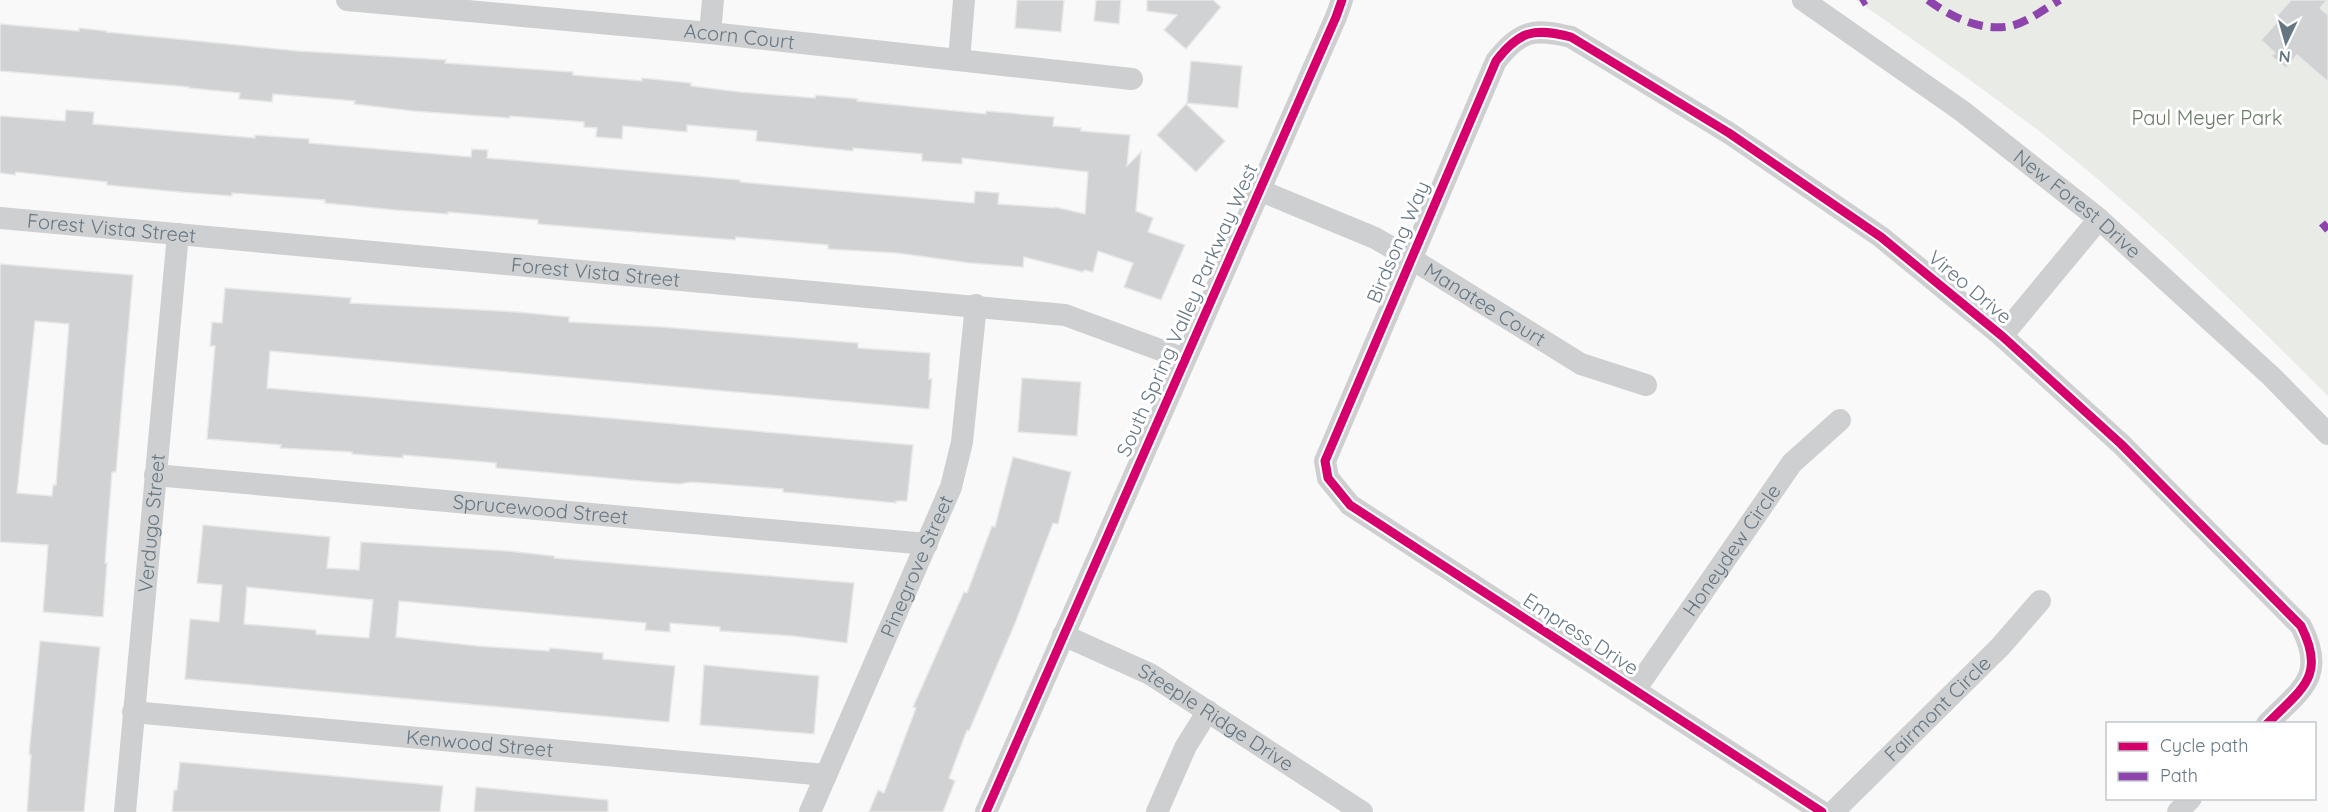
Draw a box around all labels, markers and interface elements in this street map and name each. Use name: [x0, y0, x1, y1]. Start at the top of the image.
north arrow: [2256, 12, 2316, 72]
street label: Acorn Court: [683, 18, 796, 54]
text: N: [2278, 46, 2291, 67]
park label: Paul Meyer Park: [2132, 105, 2282, 130]
street label: New Forest Drive: [2009, 144, 2147, 263]
street label: South Spring Valley Parkway West: [1110, 159, 1263, 460]
street label: Birdsong Way: [1361, 177, 1434, 307]
street label: Forest Vista Street: [26, 208, 197, 248]
street label: Vireo Drive: [1923, 244, 2017, 329]
street label: Forest Vista Street: [510, 252, 681, 292]
street label: Manatee Court: [1420, 257, 1551, 351]
street label: Verdugo Street: [132, 452, 170, 594]
street label: Honeydew Circle: [1677, 479, 1786, 621]
street label: Sprucewood Street: [452, 489, 629, 529]
street label: Pinegrove Street: [874, 491, 958, 641]
street label: Empress Drive: [1519, 587, 1644, 680]
street label: Fairmont Circle: [1879, 650, 1996, 766]
street label: Steeple Ridge Drive: [1134, 657, 1299, 776]
legend: [2106, 722, 2316, 800]
street label: Kenwood Street: [405, 724, 554, 762]
text: Cycle path: [2160, 734, 2248, 757]
text: Path: [2160, 764, 2198, 787]

